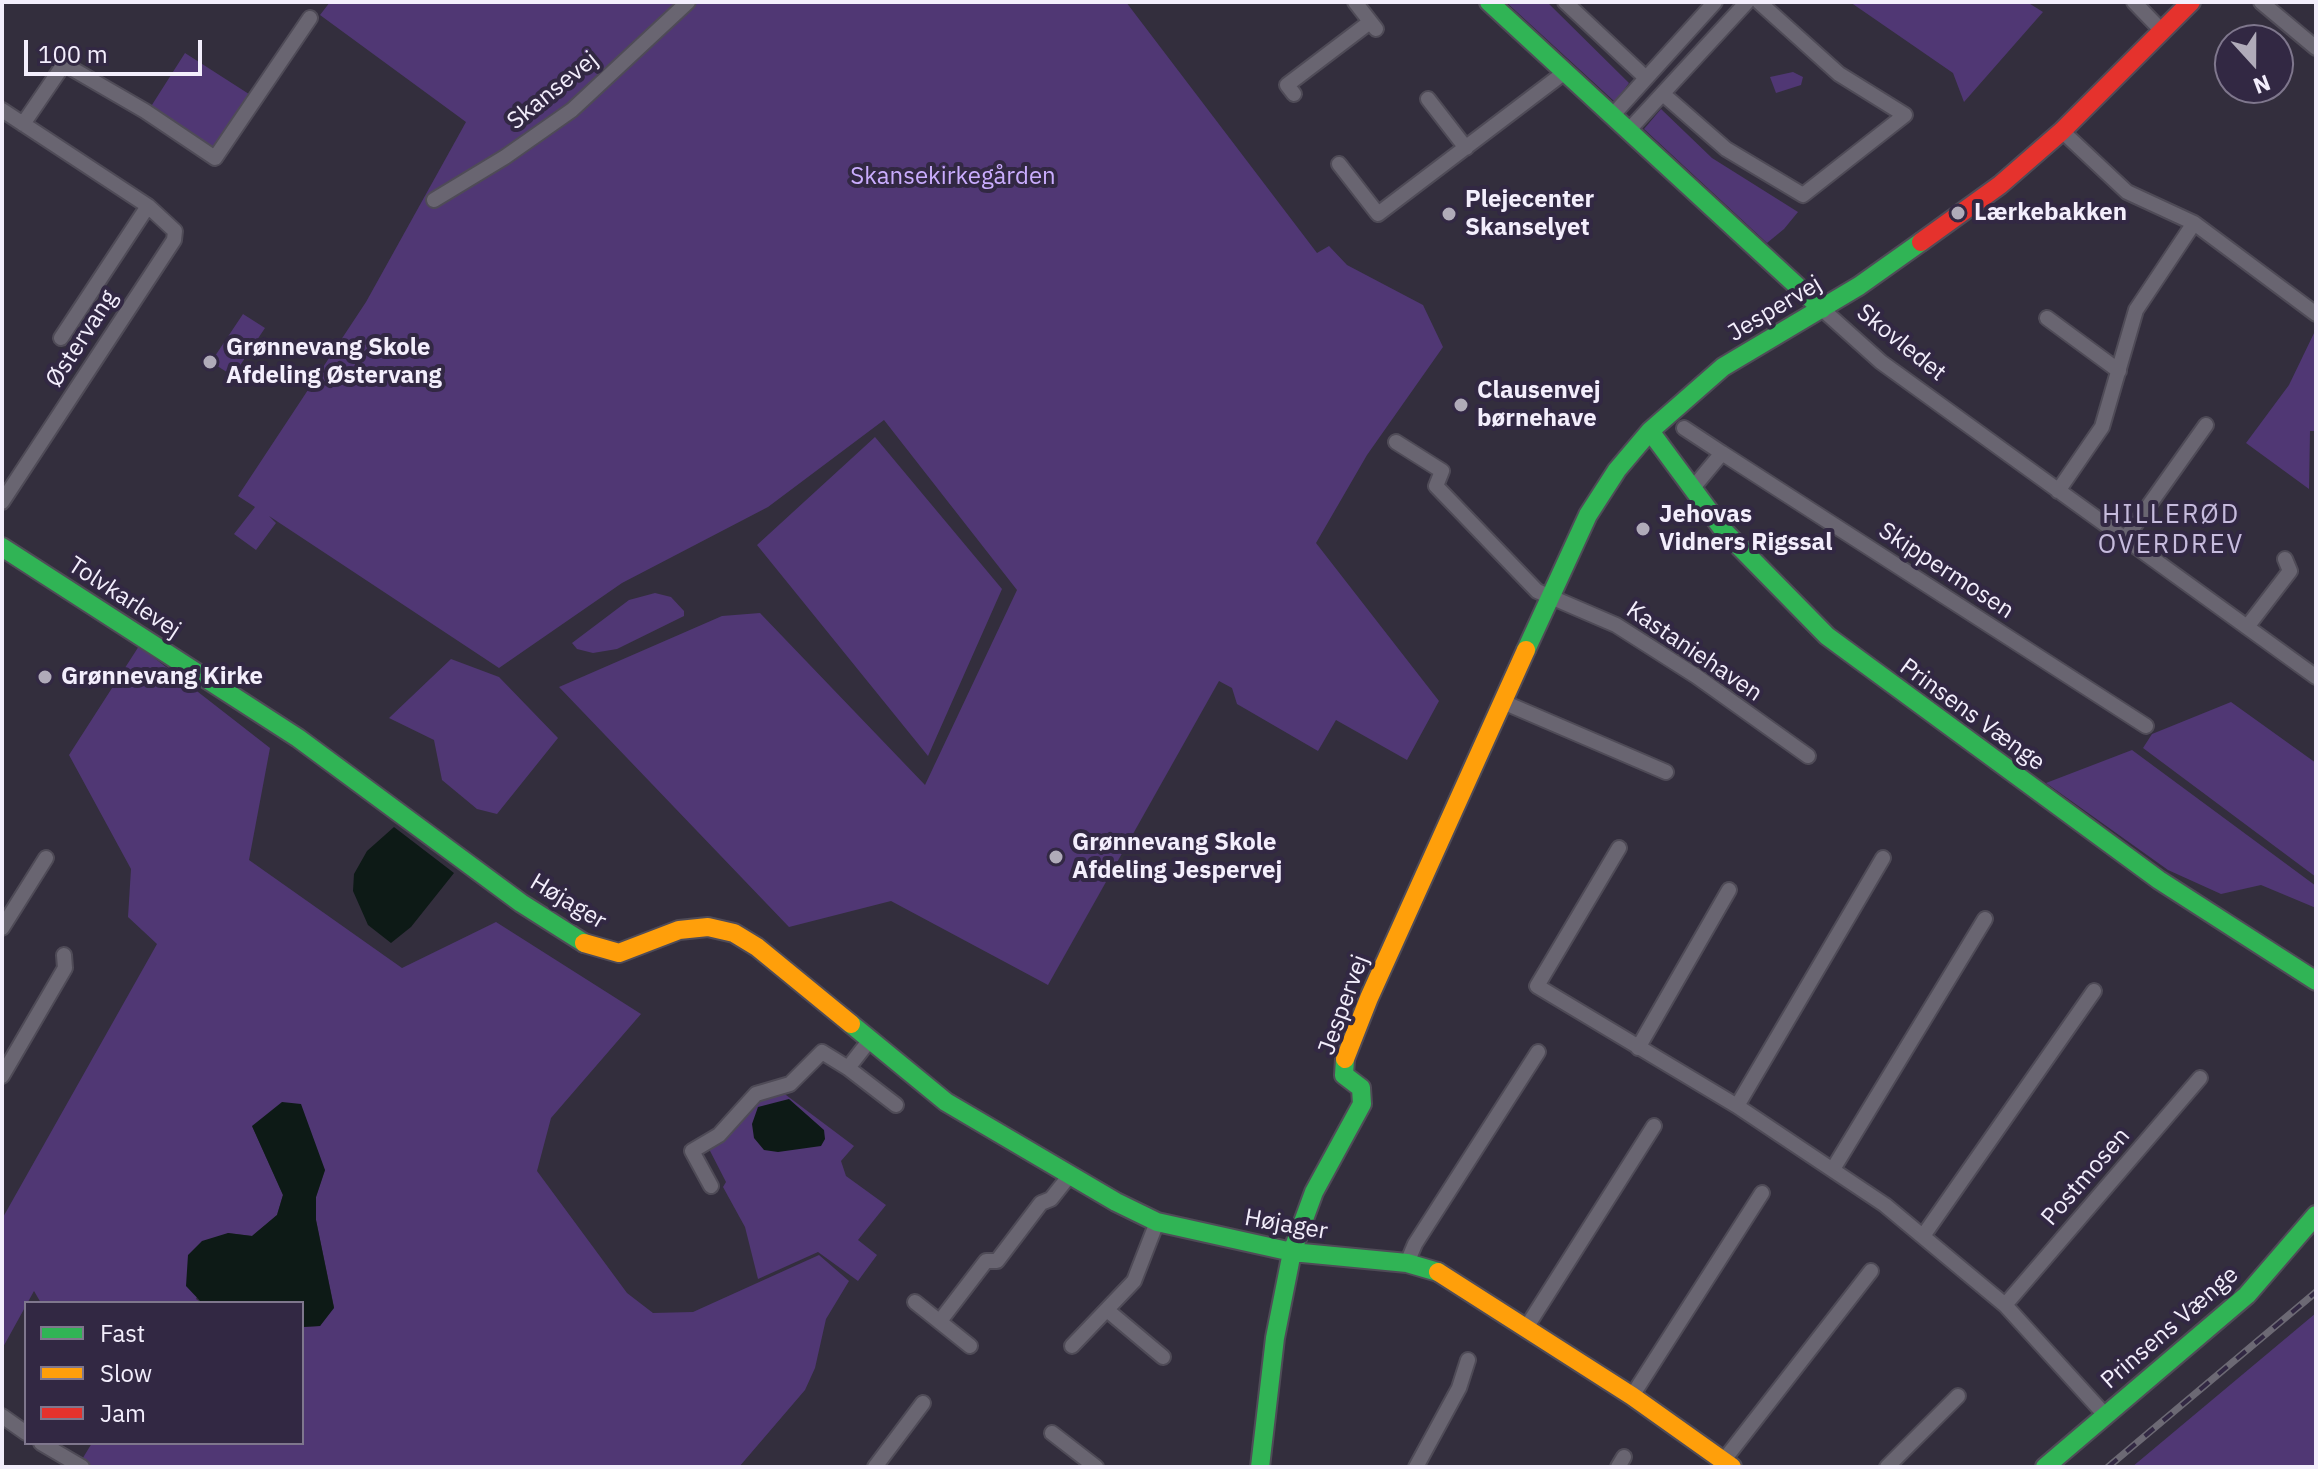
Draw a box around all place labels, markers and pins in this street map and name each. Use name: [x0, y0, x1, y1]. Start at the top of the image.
place label: Plejecenter Skanselyet: [1465, 186, 1594, 242]
place label: Lærkebakken: [1974, 199, 2127, 227]
marker: Lærkebakken: [1949, 204, 1967, 222]
marker: Plejecenter Skanselyet: [1440, 205, 1458, 223]
place label: Grønnevang Skole Afdeling Østervang: [226, 334, 442, 390]
marker: Grønnevang Skole Afdeling Østervang: [201, 353, 219, 371]
place label: Clausenvej børnehave: [1477, 377, 1601, 433]
marker: Clausenvej børnehave: [1452, 396, 1470, 414]
place label: Jehovas Vidners Rigssal: [1659, 501, 1833, 557]
marker: Jehovas Vidners Rigssal: [1634, 520, 1652, 538]
place label: Grønnevang Kirke: [61, 663, 263, 691]
marker: Grønnevang Kirke: [36, 668, 54, 686]
place label: Grønnevang Skole Afdeling Jespervej: [1072, 829, 1282, 885]
marker: Grønnevang Skole Afdeling Jespervej: [1047, 848, 1065, 866]

